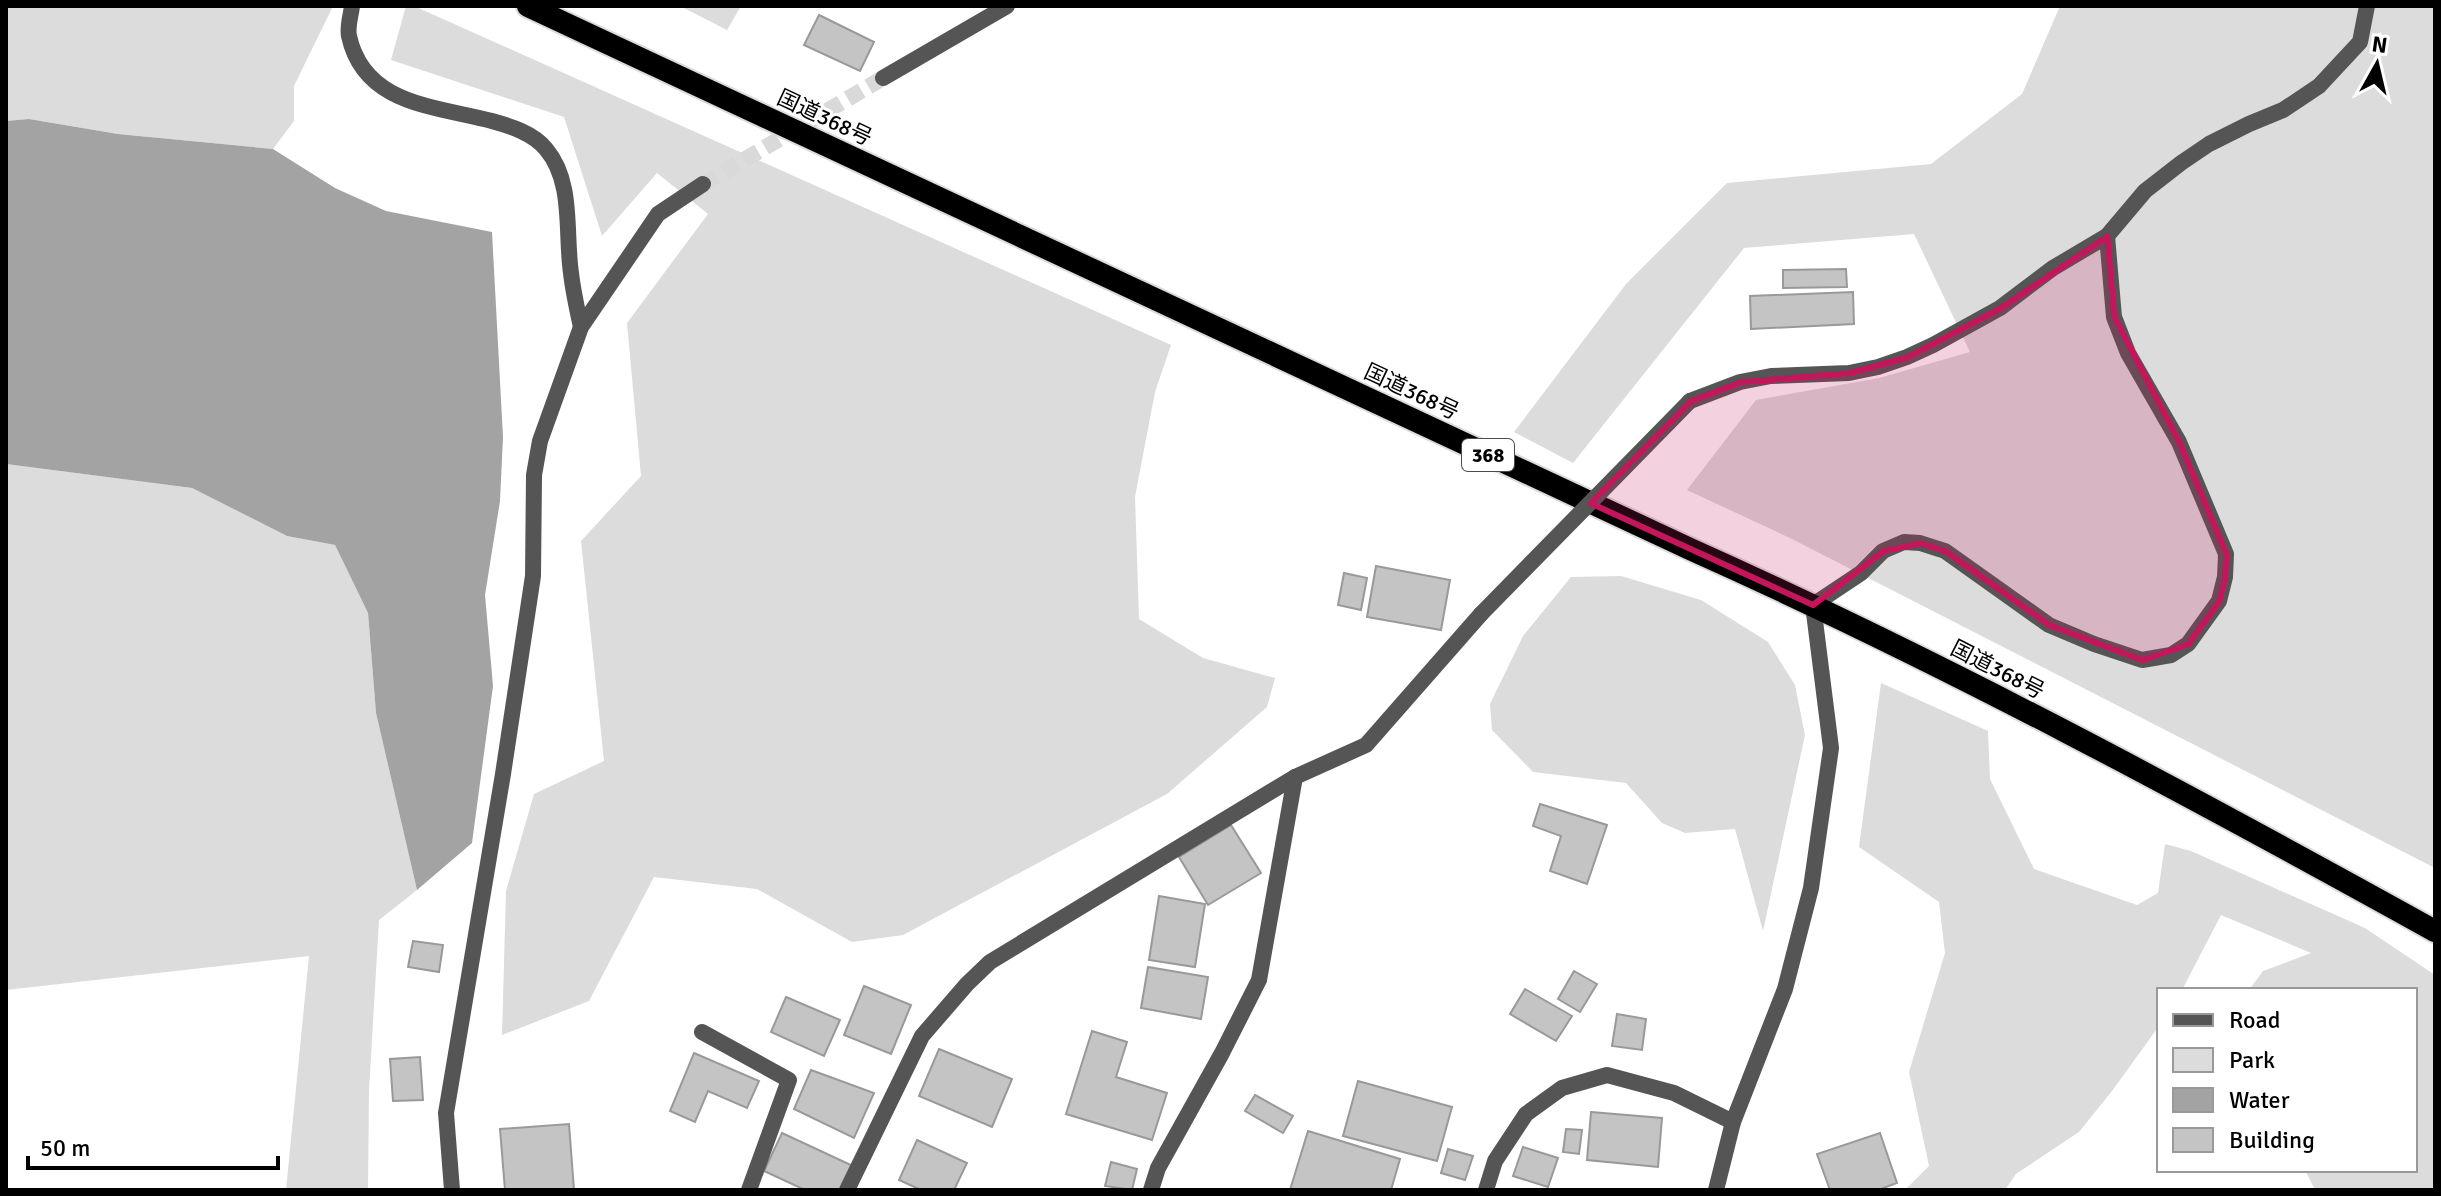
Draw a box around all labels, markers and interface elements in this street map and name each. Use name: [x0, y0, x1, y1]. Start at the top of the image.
north arrow: [2337, 24, 2417, 104]
text: N: [2370, 30, 2389, 59]
street label: 国道368号: [773, 84, 877, 151]
street label: 国道368号: [1360, 358, 1464, 425]
road number: 368: [1462, 439, 1514, 471]
street label: 国道368号: [1946, 634, 2049, 705]
legend: [2157, 988, 2417, 1172]
text: Road: [2229, 1005, 2280, 1035]
text: Park: [2229, 1045, 2275, 1075]
text: Water: [2229, 1085, 2290, 1115]
scale bar: [28, 1120, 278, 1170]
text: Building: [2229, 1125, 2315, 1155]
text: 50 m: [40, 1133, 90, 1163]

